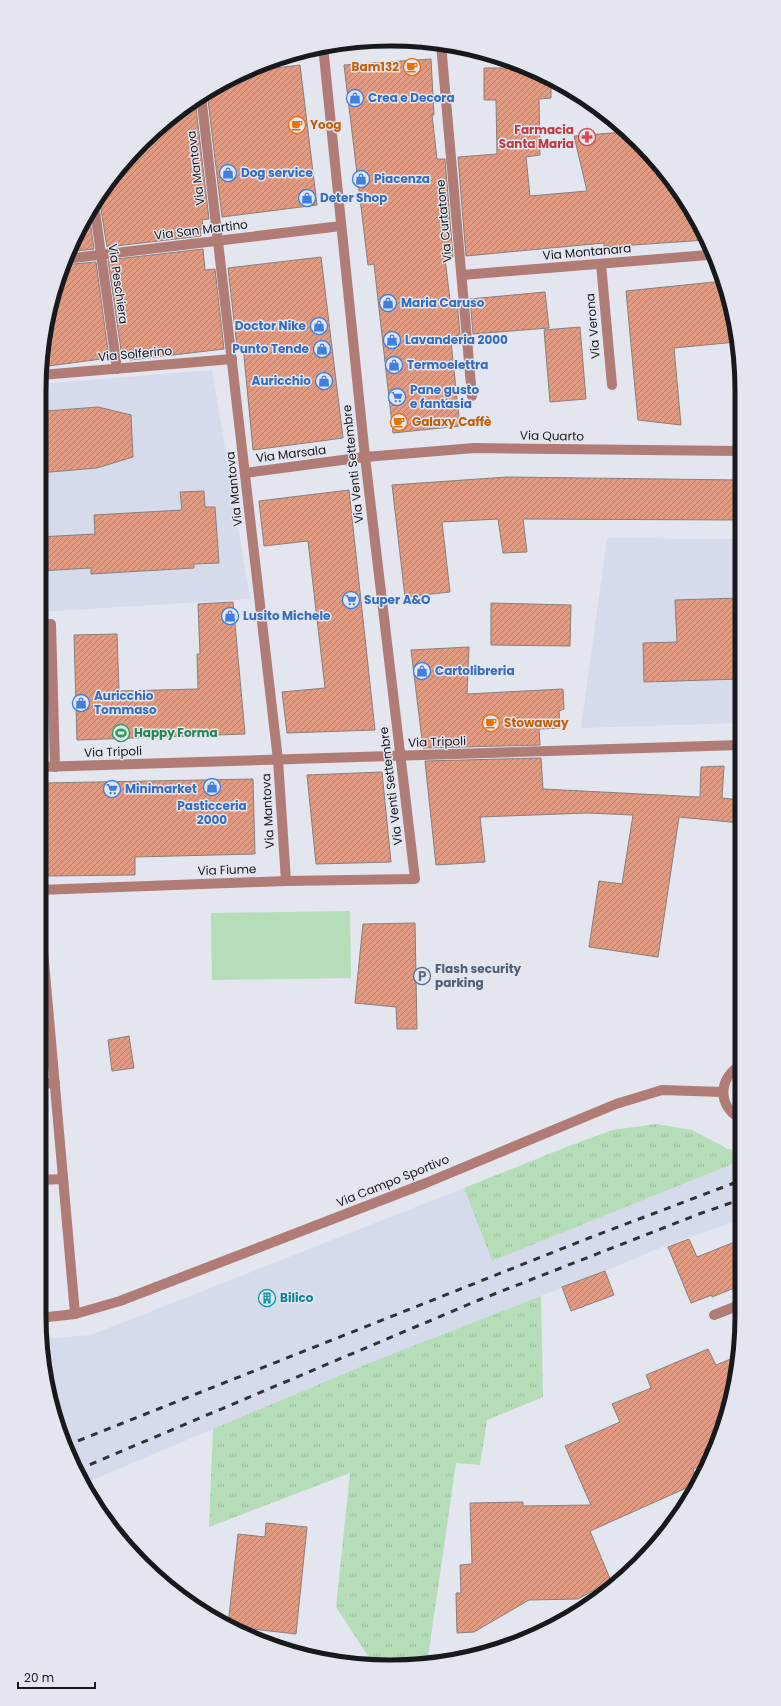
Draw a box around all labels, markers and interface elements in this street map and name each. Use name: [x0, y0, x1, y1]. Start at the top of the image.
cafe icon: Bam132: [402, 57, 422, 77]
place label: Bam132: [352, 58, 399, 75]
shop icon: Crea e Decora: [345, 88, 365, 108]
place label: Crea e Decora: [368, 89, 455, 106]
cafe icon: Yoog: [287, 115, 307, 135]
place label: Yoog: [310, 116, 342, 133]
place label: Farmacia Santa Maria: [499, 121, 574, 152]
pharmacy icon: Farmacia Santa Maria: [577, 127, 597, 147]
street label: Via Mantova: [182, 130, 209, 207]
shop icon: Dog service: [218, 163, 238, 183]
place label: Dog service: [241, 164, 314, 181]
shop icon: Piacenza: [351, 169, 371, 189]
place label: Piacenza: [374, 170, 430, 187]
street label: Via Curtatone: [431, 179, 456, 263]
shop icon: Deter Shop: [297, 188, 317, 208]
place label: Deter Shop: [320, 189, 387, 206]
street label: Via San Martino: [153, 215, 249, 244]
street label: Via Montanara: [542, 239, 632, 264]
street label: Via Peschiera: [104, 243, 133, 325]
street label: Via Verona: [581, 292, 604, 360]
shop icon: Maria Caruso: [378, 293, 398, 313]
place label: Maria Caruso: [401, 294, 485, 311]
shop icon: Doctor Nike: [309, 316, 329, 336]
place label: Doctor Nike: [235, 317, 307, 334]
shop icon: Lavanderia 2000: [382, 330, 402, 350]
place label: Lavanderia 2000: [405, 331, 508, 348]
shop icon: Punto Tende: [312, 339, 332, 359]
place label: Punto Tende: [232, 340, 310, 357]
street label: Via Solferino: [97, 342, 173, 365]
shop icon: Termoelettra: [384, 355, 404, 375]
place label: Termoelettra: [407, 356, 488, 373]
shop icon: Auricchio: [314, 371, 334, 391]
place label: Auricchio: [252, 372, 311, 389]
place label: Pane gusto e fantasia: [410, 381, 479, 412]
supermarket icon: Pane gusto e fantasia: [387, 387, 407, 407]
street label: Via Venti Settembre: [338, 404, 367, 524]
cafe icon: Galaxy Caffè: [389, 412, 409, 432]
place label: Galaxy Caffè: [412, 413, 492, 430]
street label: Via Quarto: [520, 426, 585, 445]
street label: Via Marsala: [255, 441, 327, 466]
street label: Via Mantova: [221, 451, 246, 527]
supermarket icon: Super A&O: [341, 590, 361, 610]
place label: Super A&O: [364, 591, 431, 608]
shop icon: Lusito Michele: [220, 606, 240, 626]
place label: Lusito Michele: [243, 607, 331, 624]
shop icon: Cartolibreria: [412, 661, 432, 681]
place label: Cartolibreria: [435, 662, 515, 679]
place label: Auricchio Tommaso: [94, 687, 157, 718]
shop icon: Auricchio Tommaso: [71, 693, 91, 713]
cafe icon: Stowaway: [481, 713, 501, 733]
place label: Stowaway: [504, 714, 569, 731]
sports icon: Happy Forma: [111, 723, 131, 743]
place label: Happy Forma: [134, 724, 218, 741]
street label: Via Venti Settembre: [375, 726, 406, 846]
street label: Via Tripoli: [408, 732, 466, 751]
street label: Via Tripoli: [84, 742, 142, 761]
street label: Via Mantova: [257, 773, 278, 849]
shop icon: Pasticceria 2000: [202, 777, 222, 797]
supermarket icon: Minimarket: [102, 779, 122, 799]
place label: Minimarket: [125, 780, 197, 797]
place label: Pasticceria 2000: [177, 797, 247, 828]
street label: Via Fiume: [197, 860, 257, 879]
place label: Flash security parking: [435, 960, 522, 991]
parking icon: Flash security parking: [412, 966, 432, 986]
street label: Via Campo Sportivo: [334, 1150, 452, 1211]
building icon: Bilico: [257, 1288, 277, 1308]
place label: Bilico: [280, 1289, 314, 1306]
scale bar: [18, 1664, 95, 1690]
text: 20 m: [24, 1669, 54, 1686]

